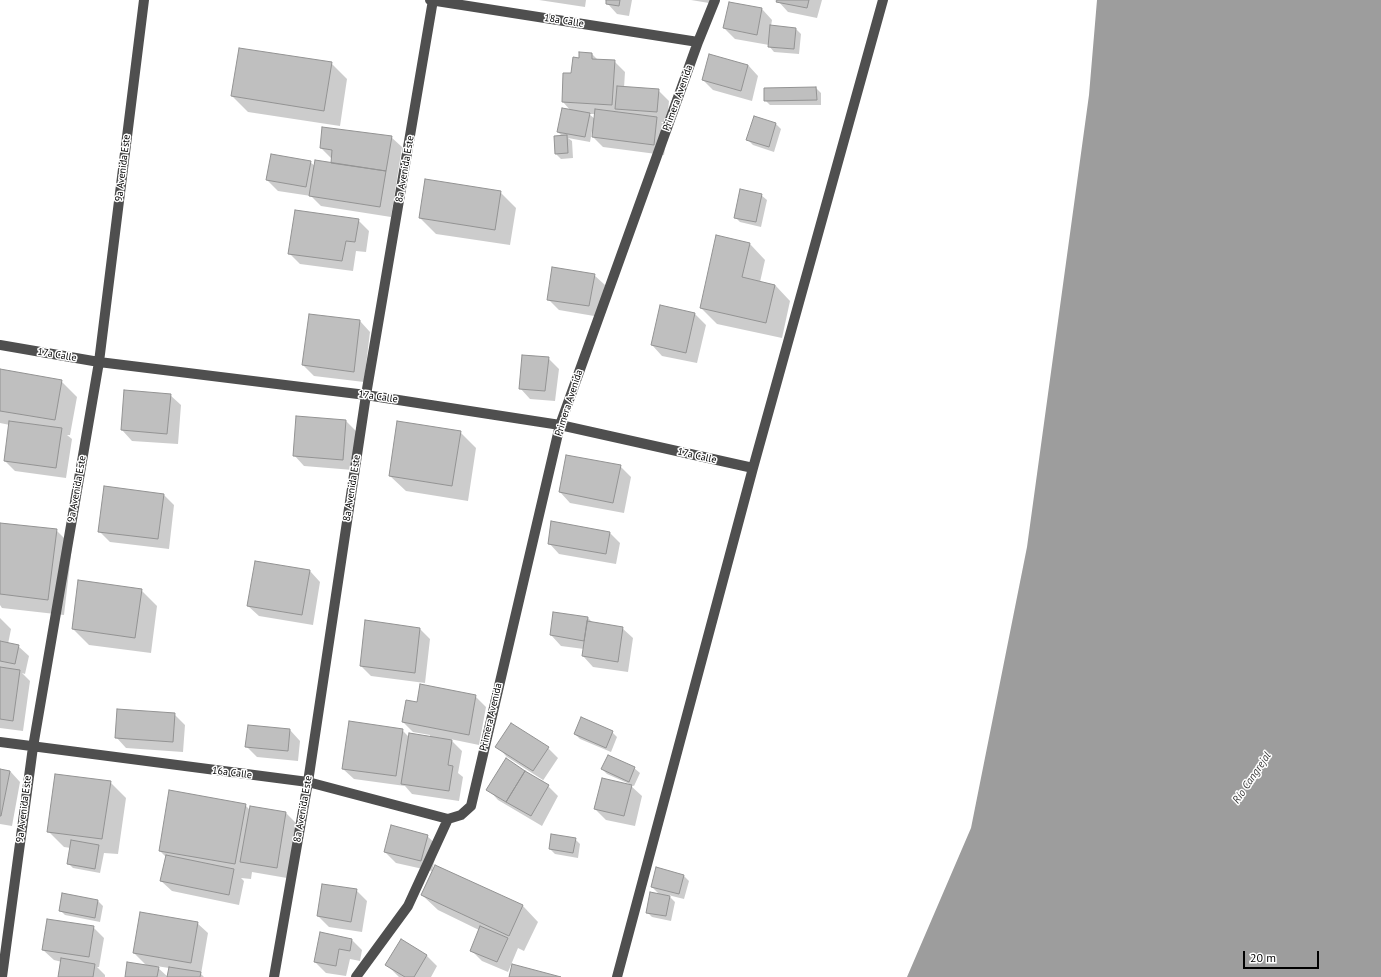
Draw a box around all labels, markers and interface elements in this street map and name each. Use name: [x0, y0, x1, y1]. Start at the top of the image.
street label: 18a Calle: [543, 12, 585, 30]
street label: Primera Avenida: [661, 63, 695, 133]
street label: 9a Avenida Este: [113, 134, 133, 202]
street label: 8a Avenida Este: [393, 135, 417, 203]
street label: 17a Calle: [37, 346, 77, 364]
street label: Primera Avenida: [553, 368, 585, 438]
street label: 17a Calle: [358, 388, 398, 406]
street label: 17a Calle: [676, 446, 718, 466]
street label: 8a Avenida Este: [341, 454, 363, 522]
street label: 9a Avenida Este: [65, 455, 89, 523]
street label: Primera Avenida: [477, 682, 505, 752]
water label: Río Cangrejal: [1230, 750, 1274, 806]
street label: 16a Calle: [211, 765, 253, 781]
street label: 9a Avenida Este: [14, 775, 34, 843]
street label: 8a Avenida Este: [291, 775, 315, 843]
scale bar: [1245, 943, 1321, 969]
text: 20 m: [1250, 950, 1276, 965]

